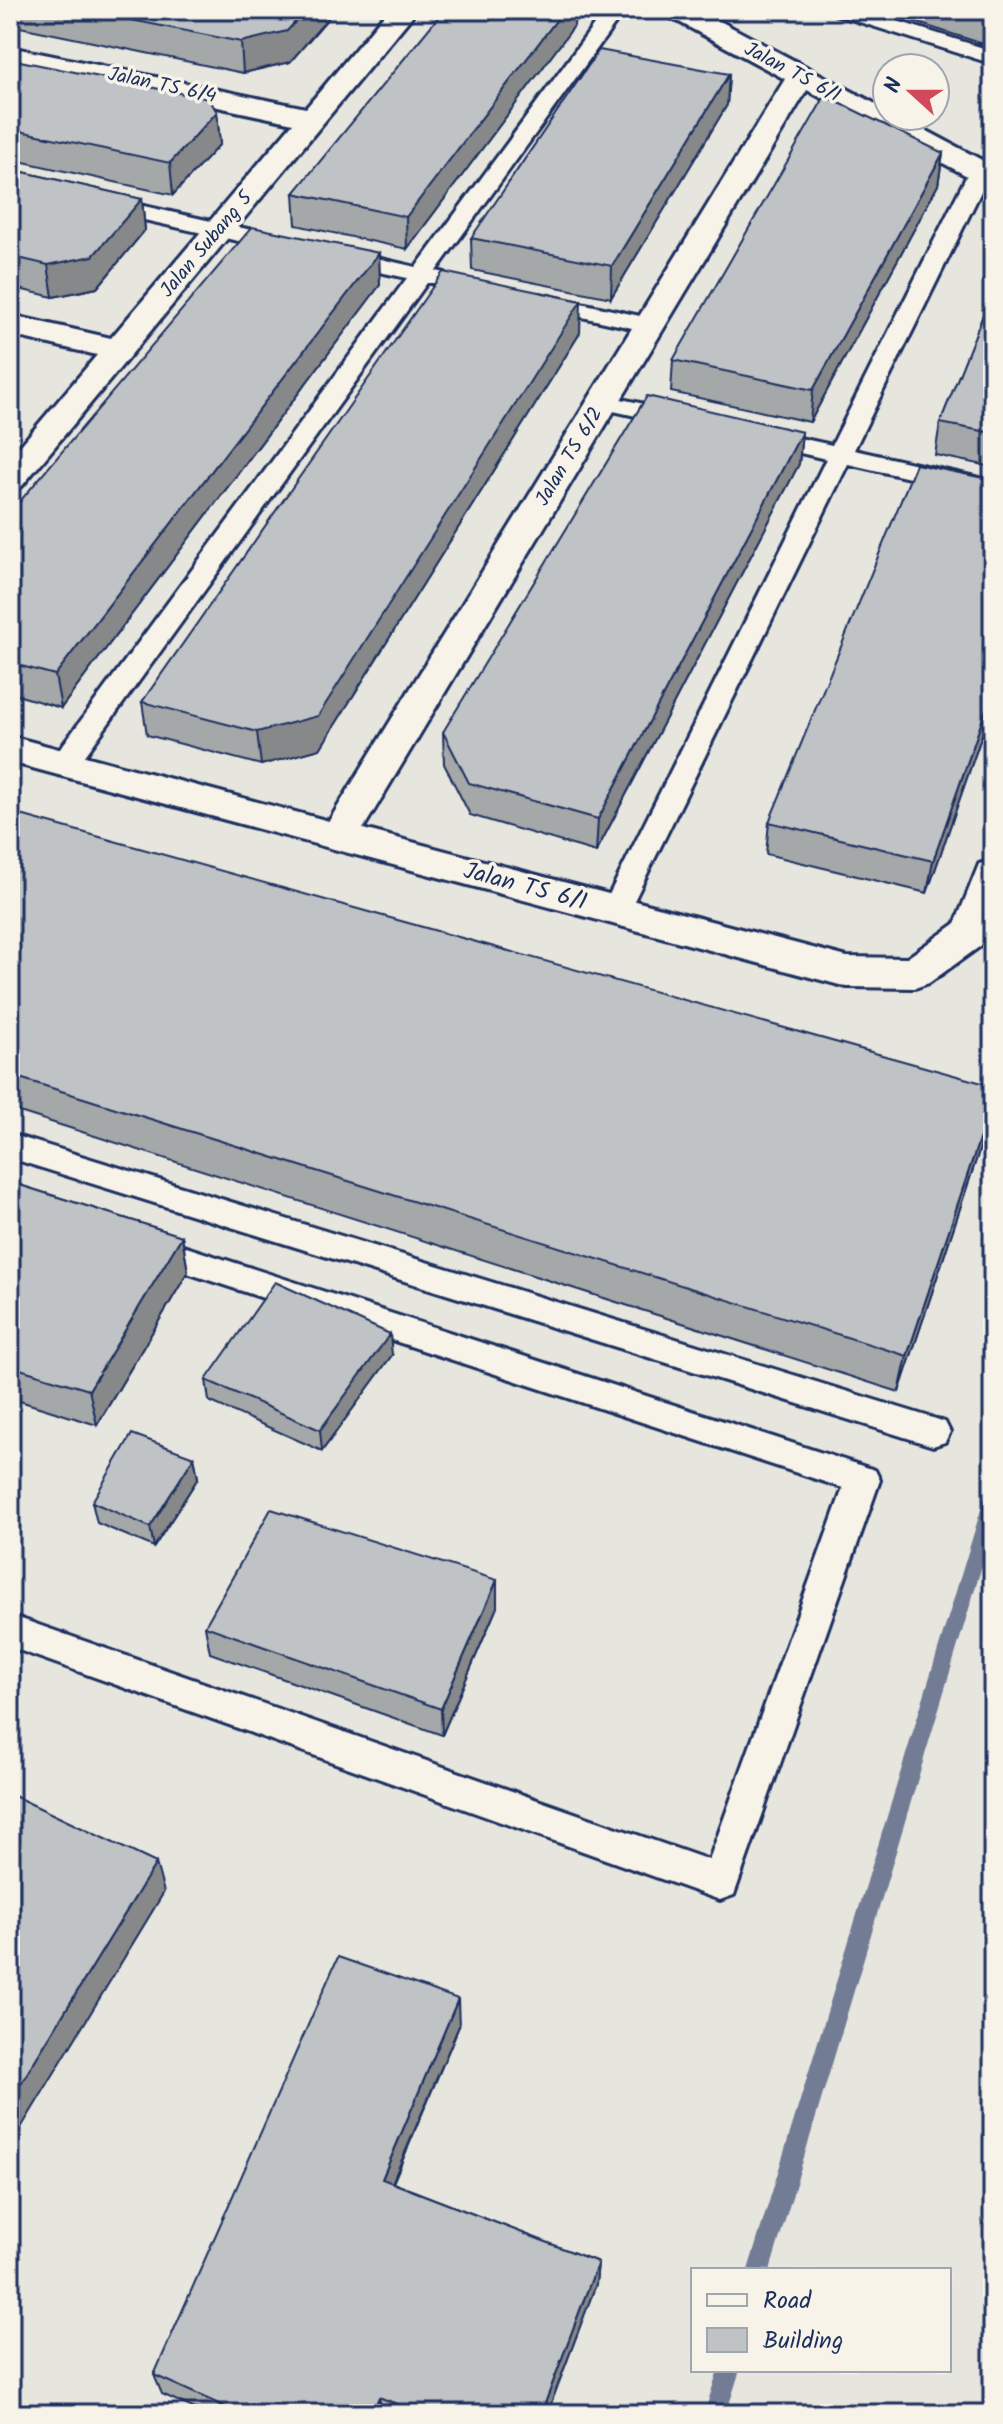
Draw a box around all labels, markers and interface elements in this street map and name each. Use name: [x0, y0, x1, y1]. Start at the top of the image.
street label: Jalan TS 6/1: [738, 34, 846, 112]
north arrow: [871, 52, 951, 132]
street label: Jalan TS 6/4: [105, 59, 219, 113]
text: N: [876, 73, 914, 98]
street label: Jalan Subang 5: [153, 184, 262, 305]
street label: Jalan TS 6/2: [528, 401, 612, 513]
street label: Jalan TS 6/1: [459, 852, 591, 922]
legend: [691, 2268, 951, 2372]
text: Road: [763, 2282, 812, 2321]
text: Building: [763, 2322, 843, 2361]

